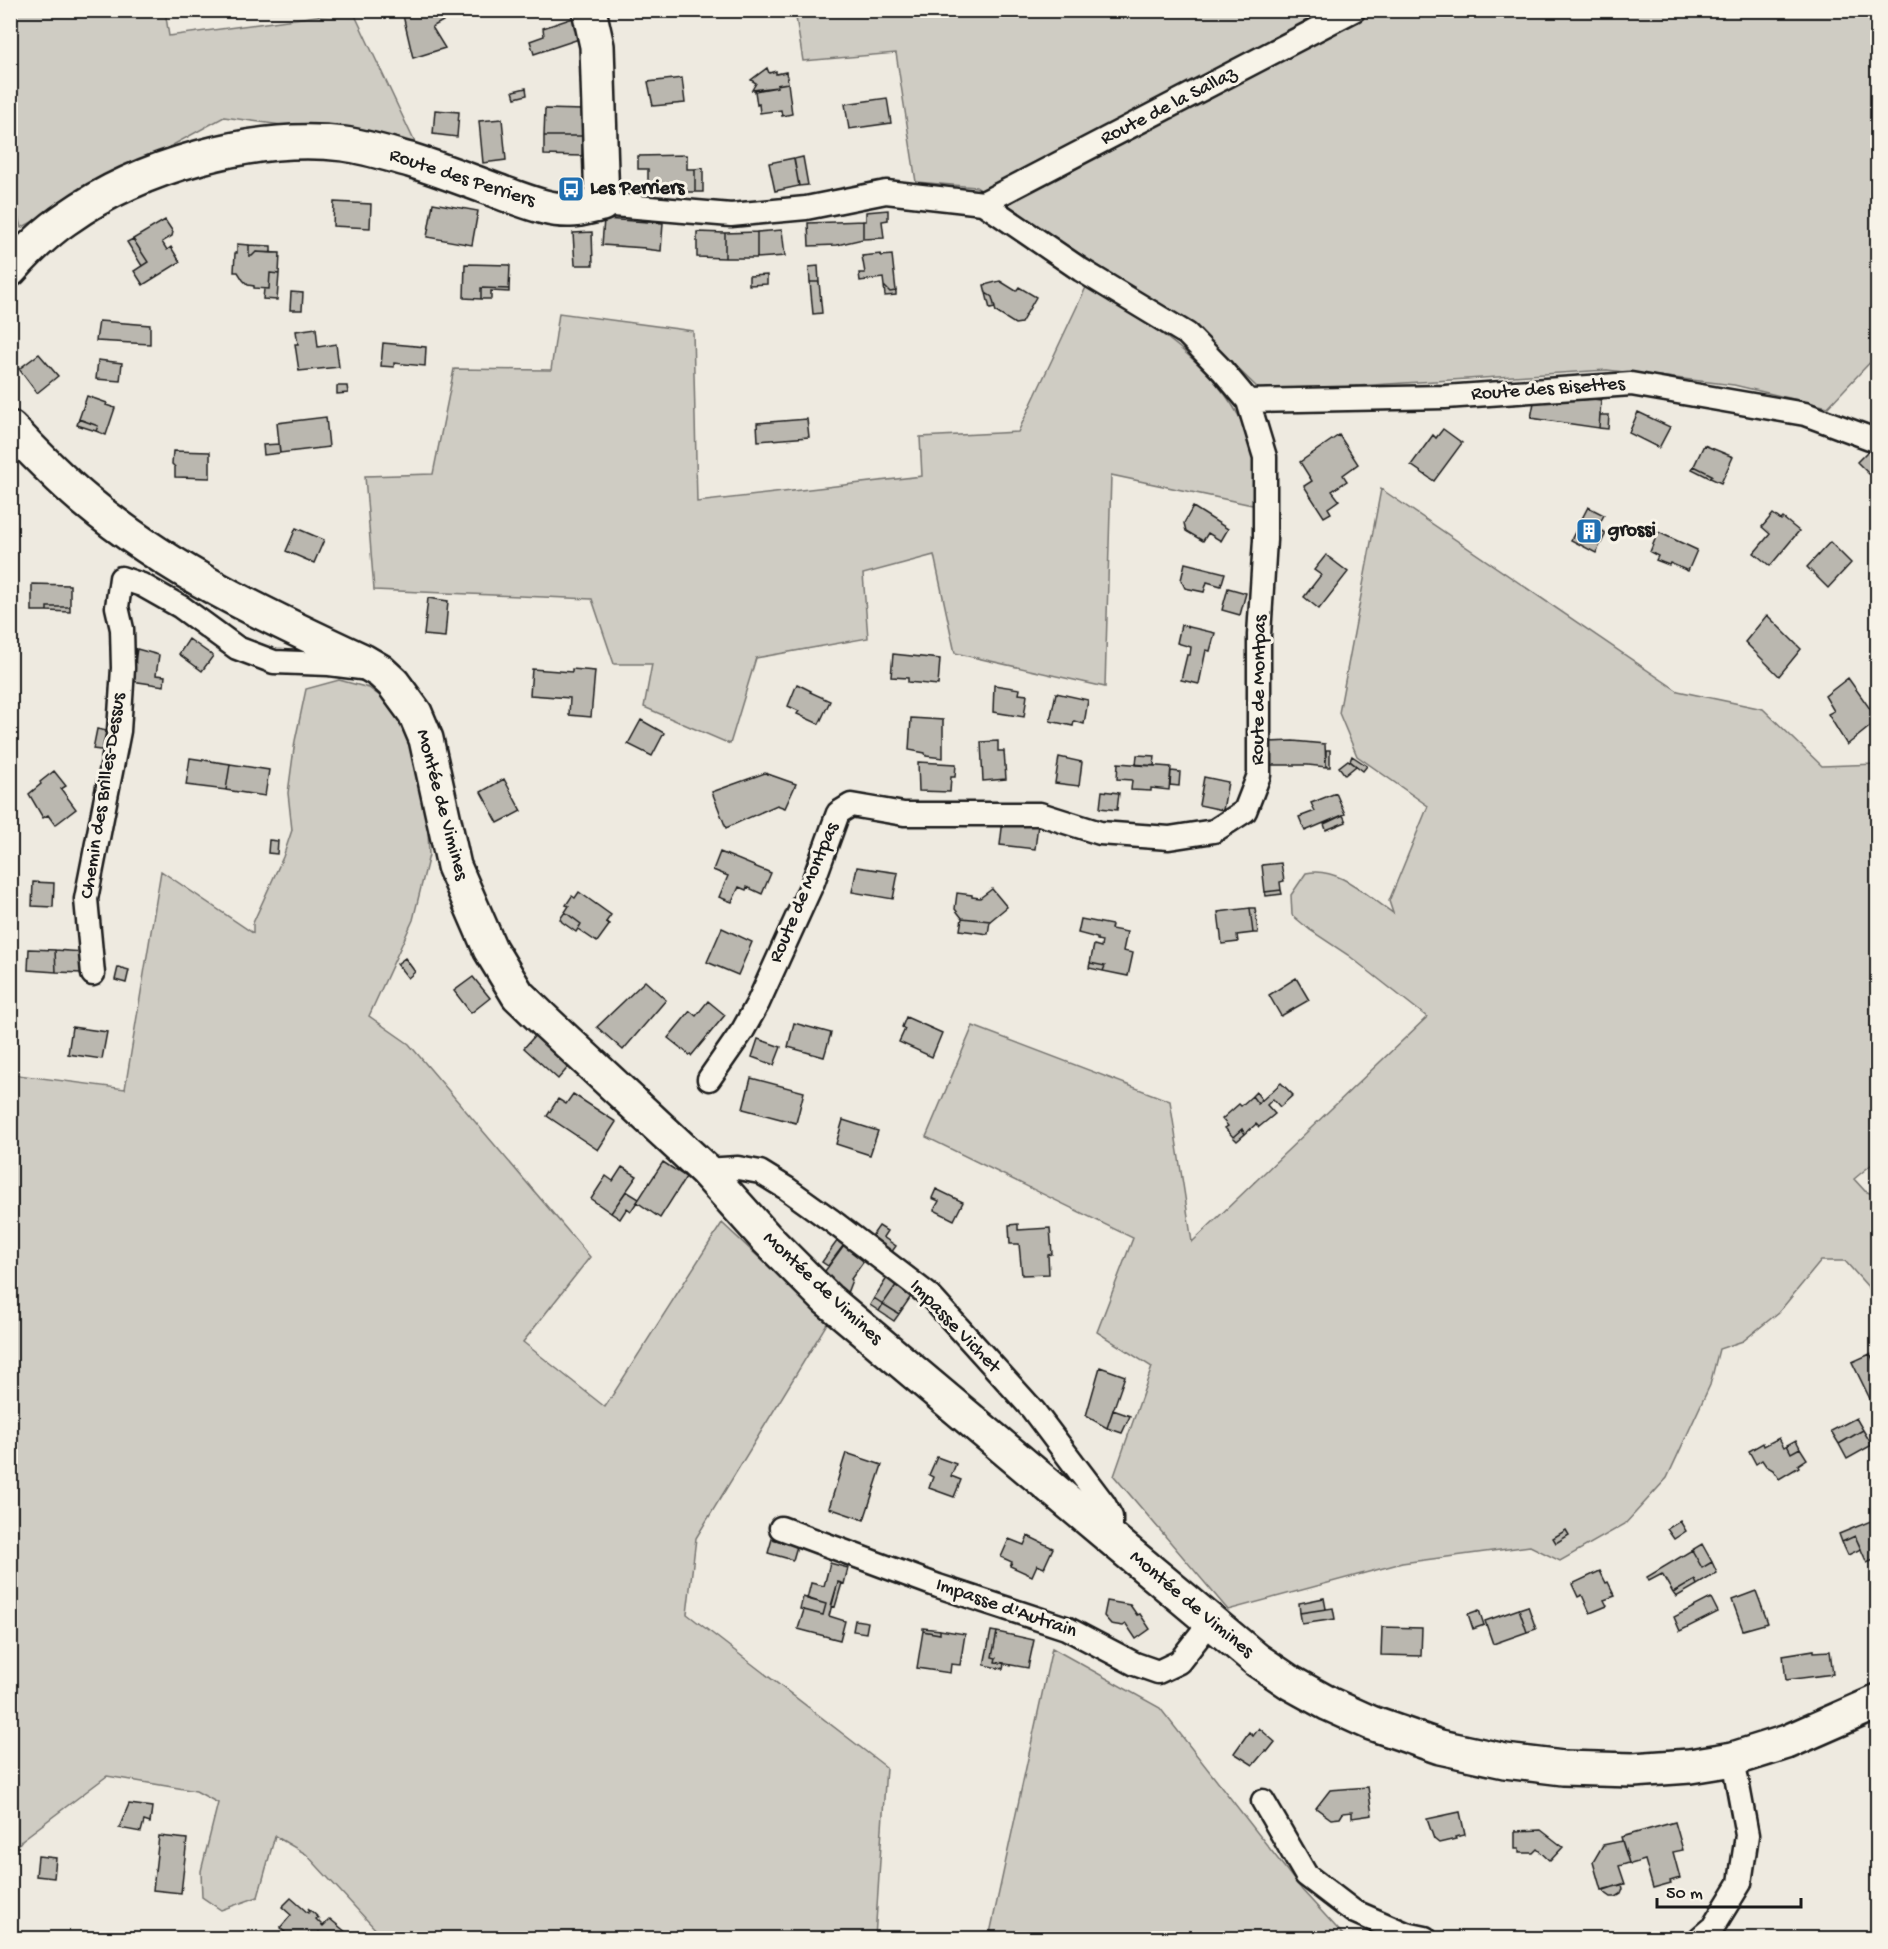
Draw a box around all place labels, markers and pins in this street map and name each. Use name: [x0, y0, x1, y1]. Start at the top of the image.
bus stop icon: Les Perriers: [556, 174, 586, 204]
place label: Les Perriers: [590, 178, 686, 201]
building icon: grossi: [1574, 516, 1604, 546]
place label: grossi: [1607, 520, 1656, 543]

